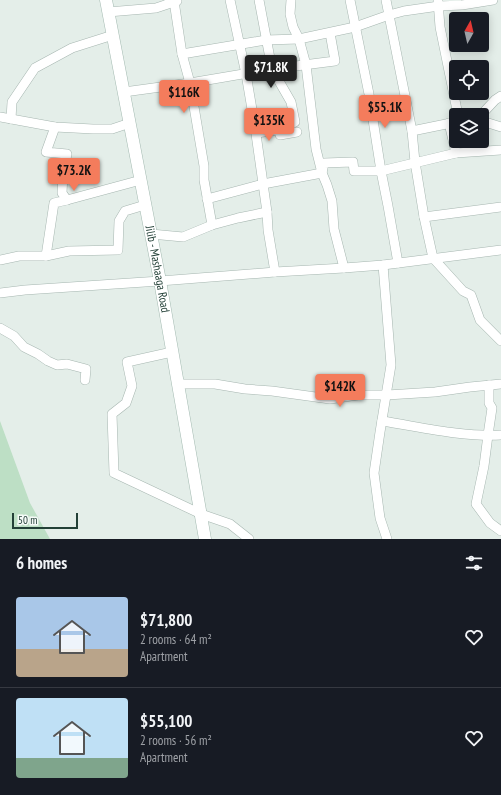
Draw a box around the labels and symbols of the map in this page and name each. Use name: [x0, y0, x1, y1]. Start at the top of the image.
north arrow: [449, 12, 489, 52]
pin: $71.8K: [238, 55, 304, 89]
pin: $116K: [156, 80, 212, 114]
pin: $55.1K: [352, 95, 418, 129]
pin: $135K: [241, 108, 297, 142]
pin: $73.2K: [41, 158, 107, 192]
street label: Jilib - Mashaaga Road: [142, 223, 173, 314]
pin: $142K: [312, 374, 368, 408]
scale bar: [12, 511, 78, 530]

